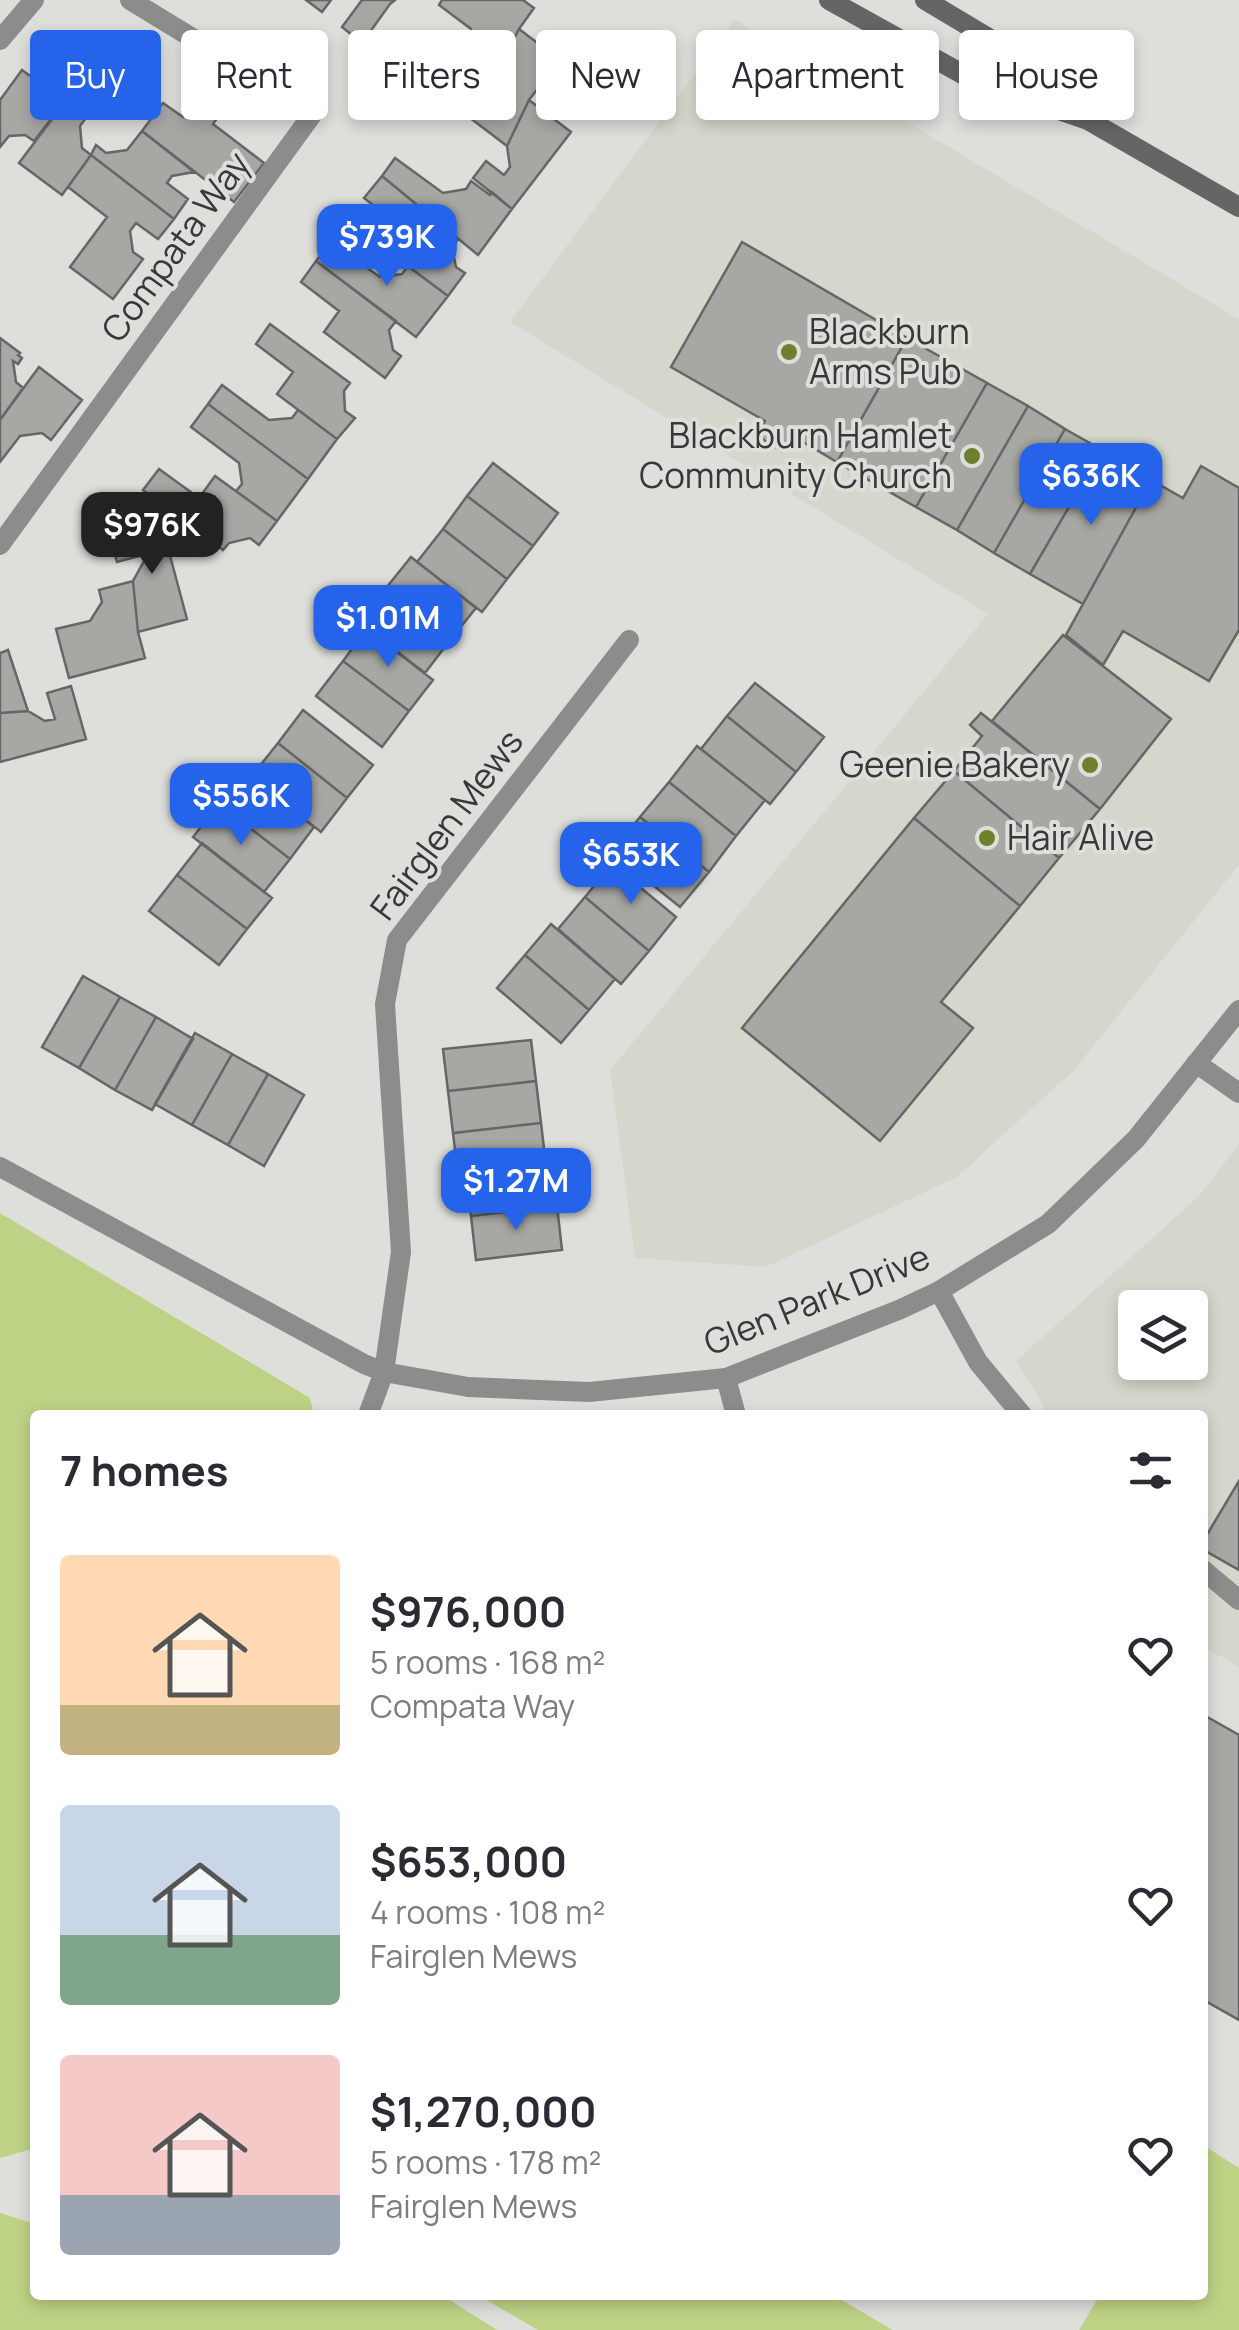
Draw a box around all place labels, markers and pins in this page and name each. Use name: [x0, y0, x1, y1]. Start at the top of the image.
pin: $739K: [317, 204, 457, 289]
place label: Blackburn Arms Pub: [809, 307, 970, 395]
marker: Blackburn Arms Pub: [778, 341, 800, 363]
place label: Blackburn Hamlet Community Church: [639, 411, 952, 499]
pin: $636K: [1021, 443, 1161, 528]
marker: Blackburn Hamlet Community Church: [961, 445, 983, 467]
pin: $976K: [82, 492, 222, 577]
pin: $1.01M: [307, 585, 469, 670]
place label: Geenie Bakery: [839, 740, 1070, 788]
marker: Geenie Bakery: [1079, 754, 1101, 776]
pin: $556K: [171, 763, 311, 848]
place label: Hair Alive: [1007, 813, 1154, 861]
pin: $653K: [561, 822, 701, 907]
marker: Hair Alive: [976, 827, 998, 849]
pin: $1.27M: [435, 1148, 597, 1233]

